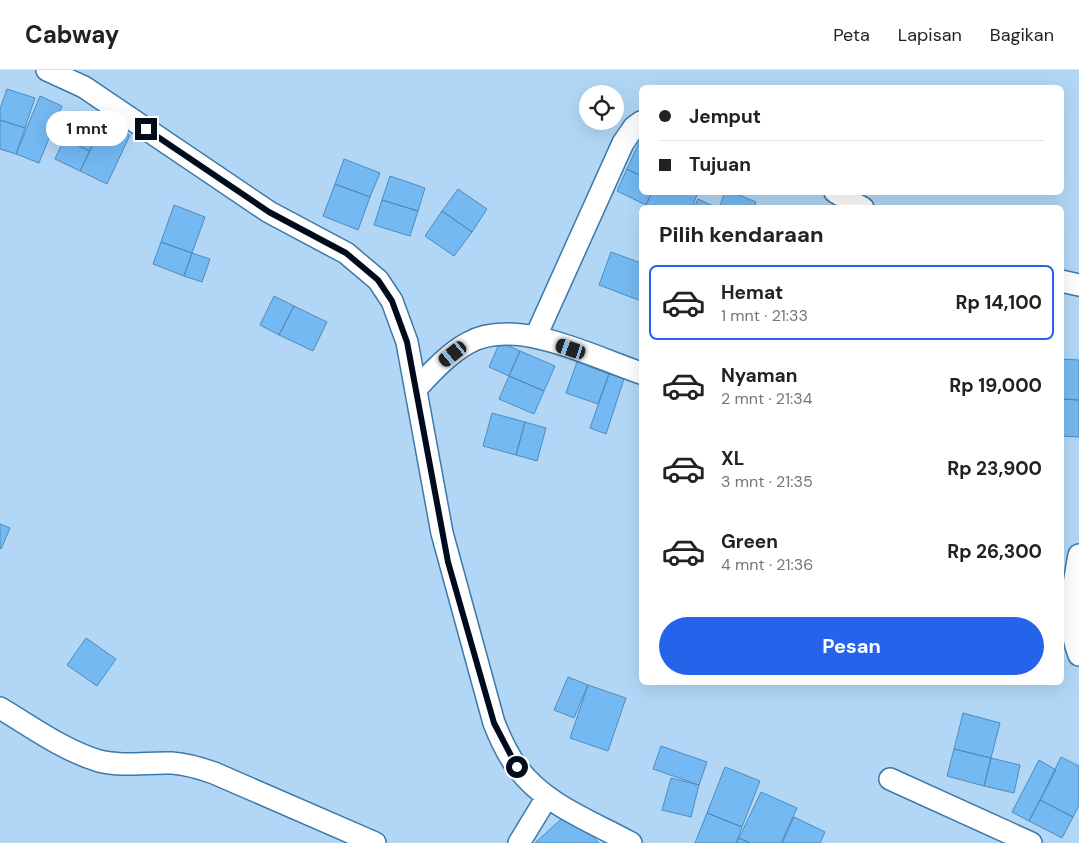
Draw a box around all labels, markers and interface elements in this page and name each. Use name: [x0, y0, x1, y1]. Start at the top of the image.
text: Cabway: [25, 19, 119, 50]
text: Peta: [833, 23, 870, 47]
text: Lapisan: [898, 23, 962, 47]
text: Bagikan: [990, 23, 1054, 47]
map controls: [579, 85, 624, 130]
button: locate: [579, 85, 624, 130]
text: Jemput: [689, 104, 761, 129]
callout: 1 mnt: [46, 112, 128, 146]
text: 1 mnt: [66, 118, 108, 139]
route end: [135, 118, 157, 140]
text: Tujuan: [689, 152, 751, 177]
text: Pilih kendaraan: [659, 220, 823, 249]
icon: car: [661, 280, 706, 325]
text: Hemat: [721, 280, 783, 305]
text: Rp 14,100: [955, 290, 1042, 315]
text: 1 mnt · 21:33: [721, 305, 808, 326]
car: [554, 337, 587, 361]
car: [436, 339, 469, 369]
icon: car: [661, 363, 706, 408]
text: Nyaman: [721, 363, 797, 388]
text: Rp 19,000: [949, 373, 1042, 398]
text: 2 mnt · 21:34: [721, 388, 812, 409]
icon: car: [661, 446, 706, 491]
text: XL: [721, 446, 744, 471]
text: Rp 23,900: [947, 456, 1042, 481]
text: 3 mnt · 21:35: [721, 471, 813, 492]
icon: car: [661, 529, 706, 574]
text: Green: [721, 529, 778, 554]
text: Rp 26,300: [947, 539, 1042, 564]
text: 4 mnt · 21:36: [721, 554, 813, 575]
button: Pesan: [659, 617, 1044, 675]
route start: [506, 756, 528, 778]

